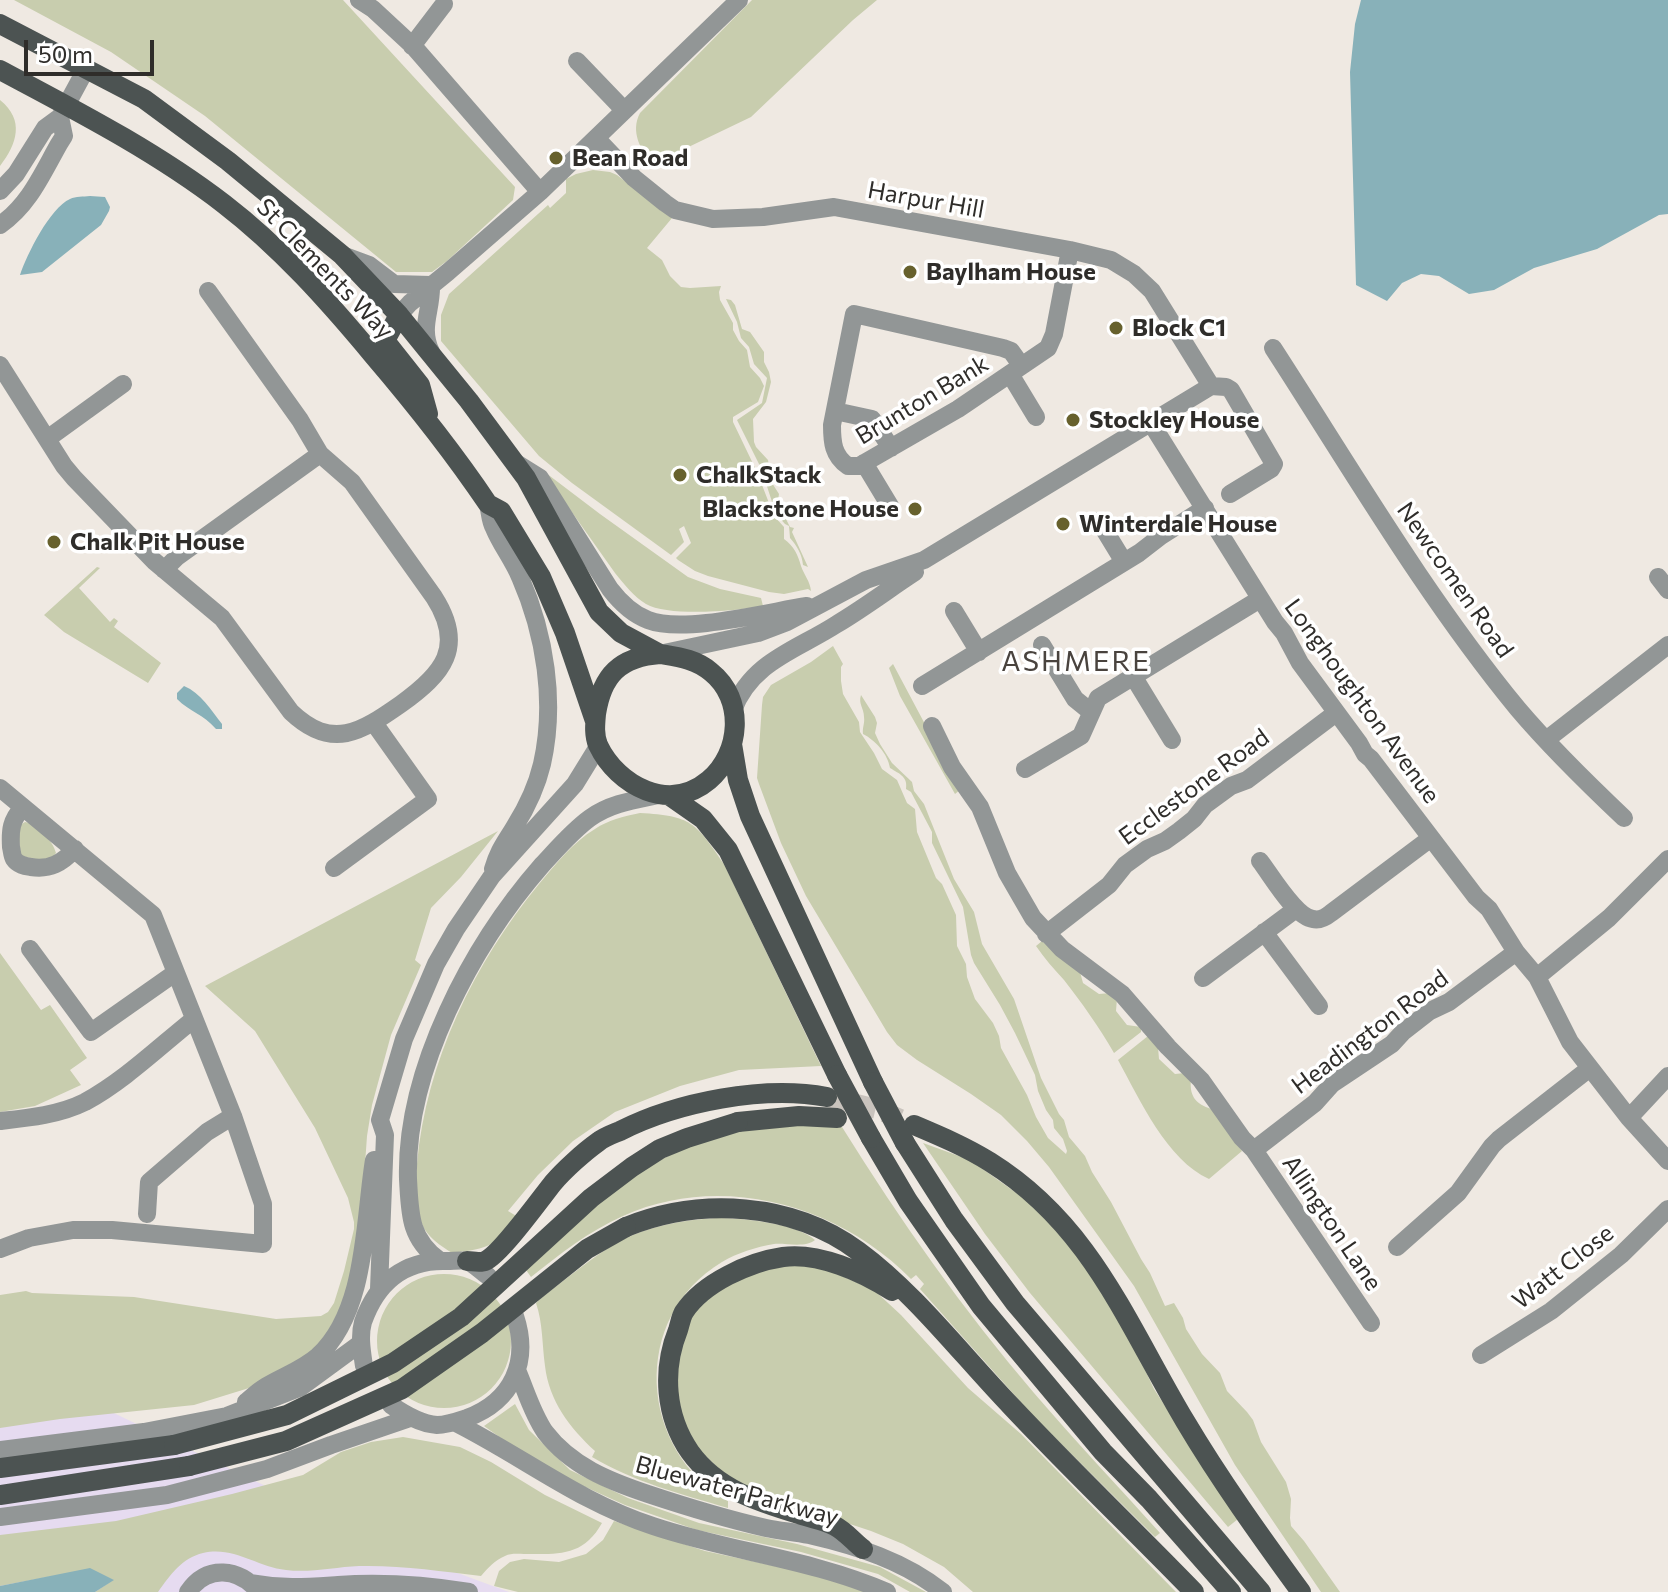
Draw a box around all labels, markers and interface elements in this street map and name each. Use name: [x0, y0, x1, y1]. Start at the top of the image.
scale bar: [28, 24, 158, 74]
text: 50 m: [38, 39, 93, 68]
place label: Bean Road: [572, 144, 688, 172]
marker: Bean Road: [547, 149, 565, 167]
street label: Harpur Hill: [865, 176, 987, 224]
street label: St Clements Way: [251, 193, 399, 345]
place label: Baylham House: [926, 258, 1096, 286]
marker: Baylham House: [901, 263, 919, 281]
place label: Block C1: [1132, 314, 1226, 342]
marker: Block C1: [1107, 319, 1125, 337]
street label: Brunton Bank: [851, 349, 993, 451]
place label: Stockley House: [1089, 406, 1259, 434]
marker: Stockley House: [1064, 411, 1082, 429]
place label: ChalkStack: [696, 461, 822, 489]
marker: ChalkStack: [671, 466, 689, 484]
place label: Blackstone House: [702, 495, 899, 523]
street label: Newcomen Road: [1391, 497, 1519, 663]
marker: Blackstone House: [906, 500, 924, 518]
place label: Winterdale House: [1079, 510, 1277, 538]
marker: Winterdale House: [1054, 515, 1072, 533]
place label: Chalk Pit House: [70, 528, 245, 556]
marker: Chalk Pit House: [45, 533, 63, 551]
street label: Longhoughton Avenue: [1278, 593, 1446, 809]
district label: ASHMERE: [1001, 645, 1151, 679]
street label: Ecclestone Road: [1113, 723, 1275, 851]
street label: Headington Road: [1286, 964, 1454, 1100]
street label: Allington Lane: [1276, 1150, 1388, 1296]
street label: Watt Close: [1507, 1219, 1619, 1315]
street label: Bluewater Parkway: [632, 1450, 842, 1532]

